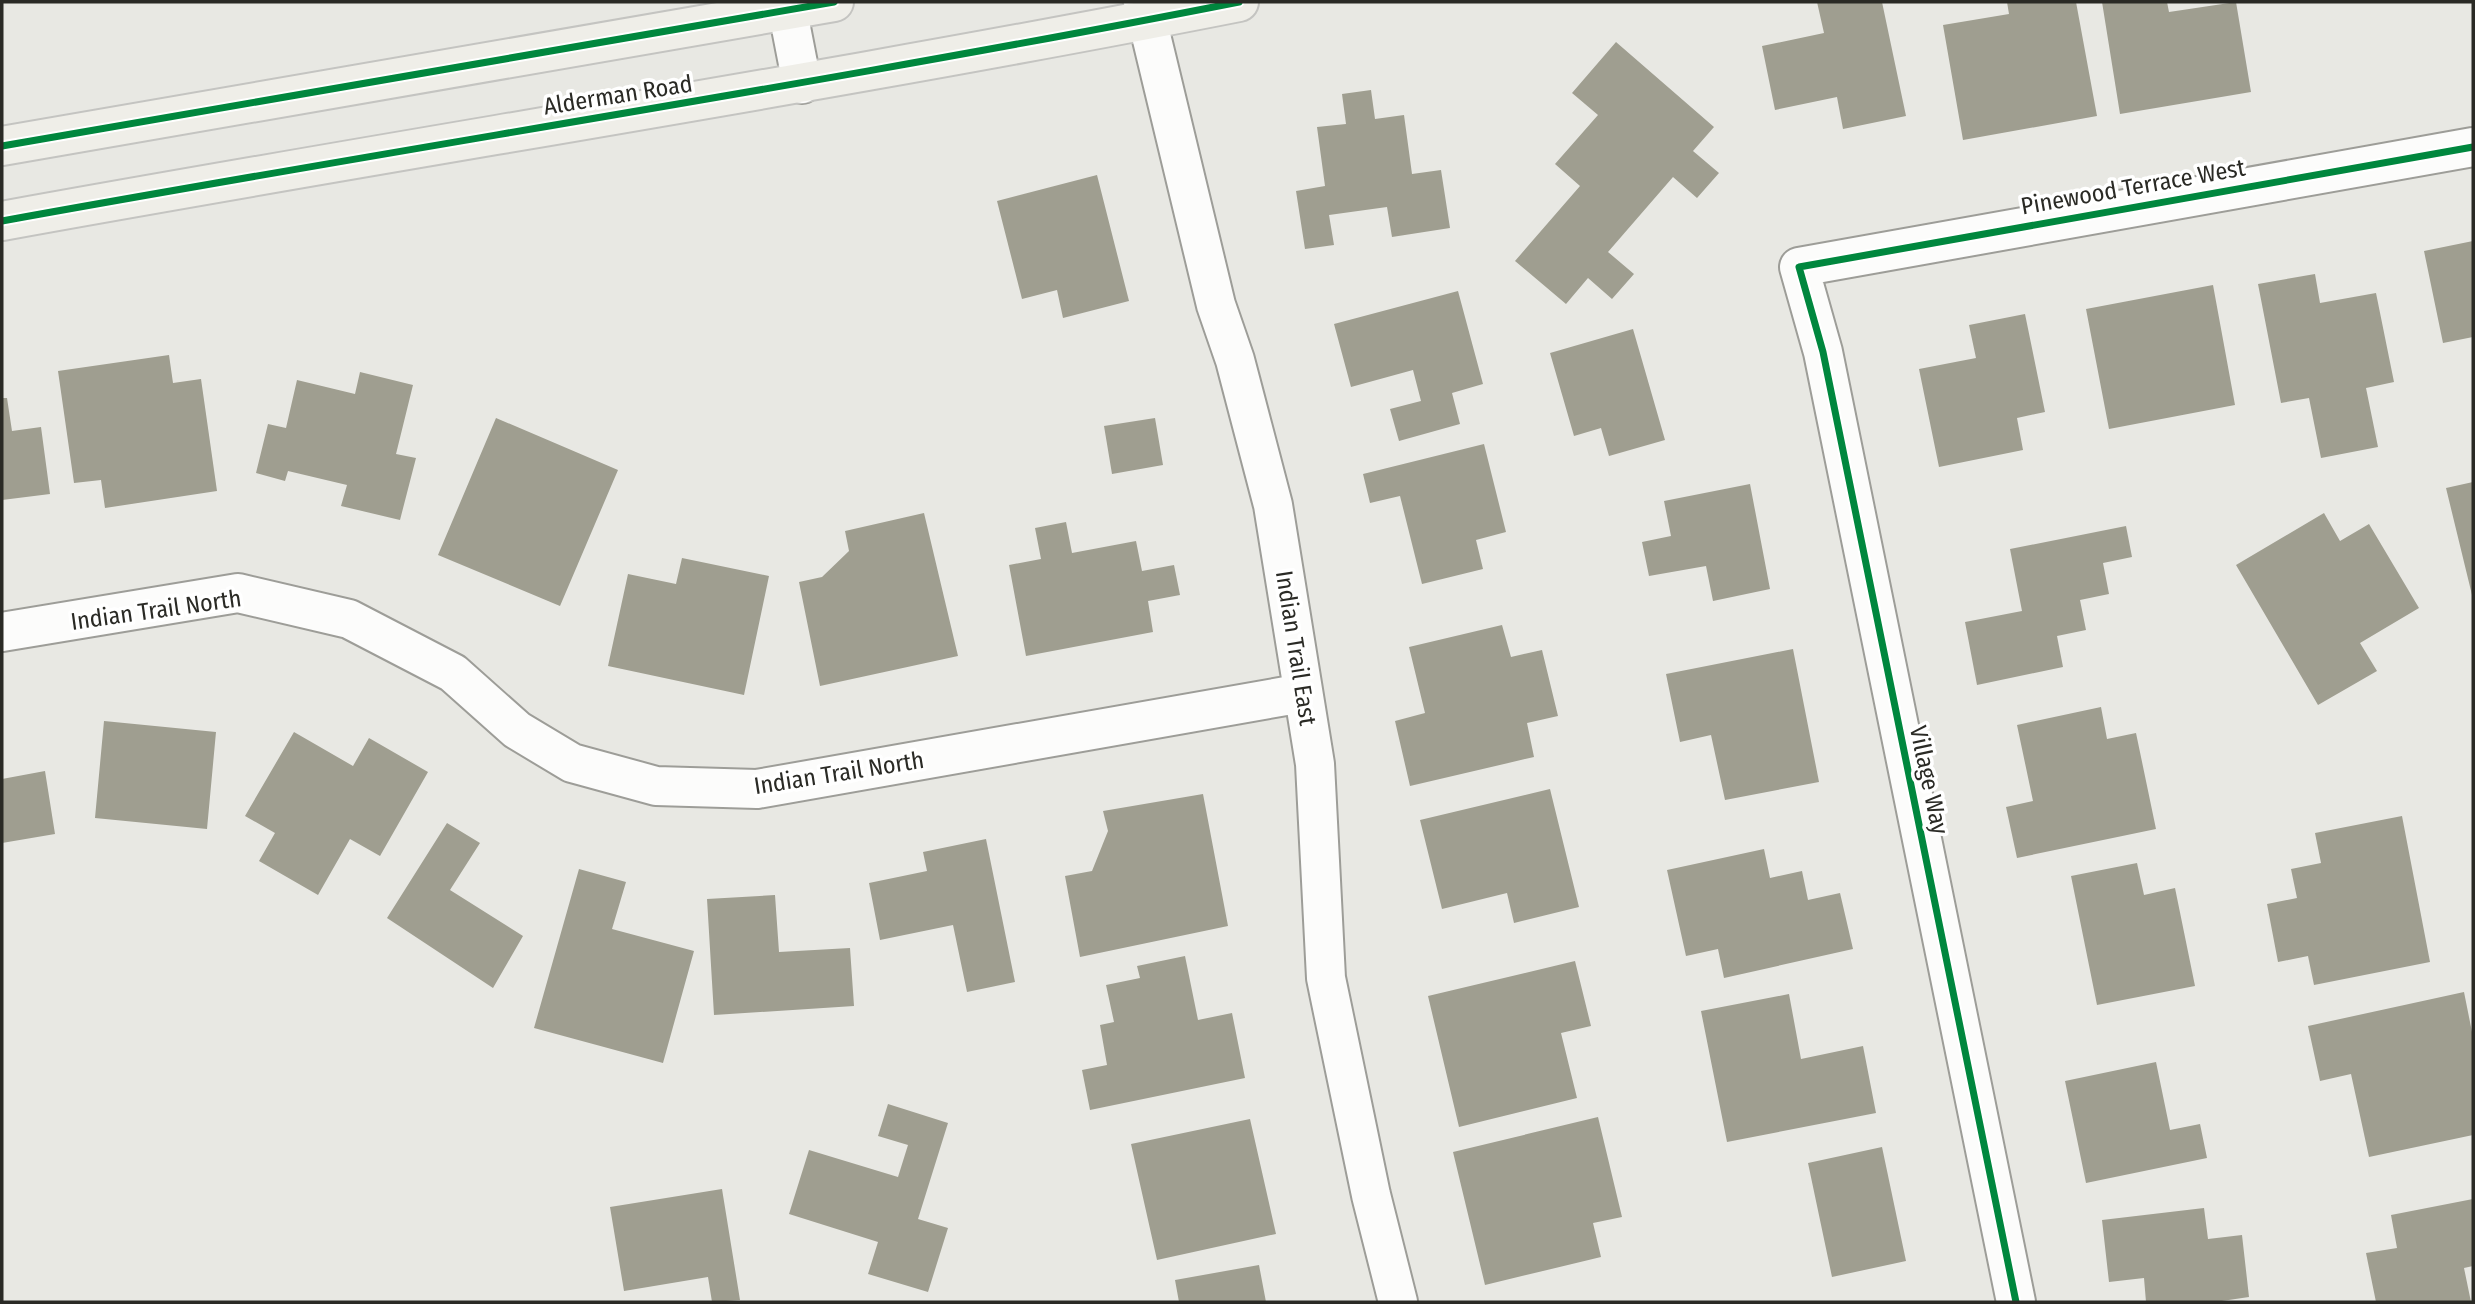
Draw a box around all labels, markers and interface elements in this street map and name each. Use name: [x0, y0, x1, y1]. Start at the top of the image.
street label: Alderman Road: [542, 69, 694, 121]
street label: Pinewood Terrace West: [2019, 153, 2247, 220]
street label: Indian Trail East: [1270, 569, 1322, 728]
street label: Indian Trail North: [69, 584, 243, 636]
street label: Village Way: [1904, 723, 1954, 837]
street label: Indian Trail North: [752, 746, 926, 800]

